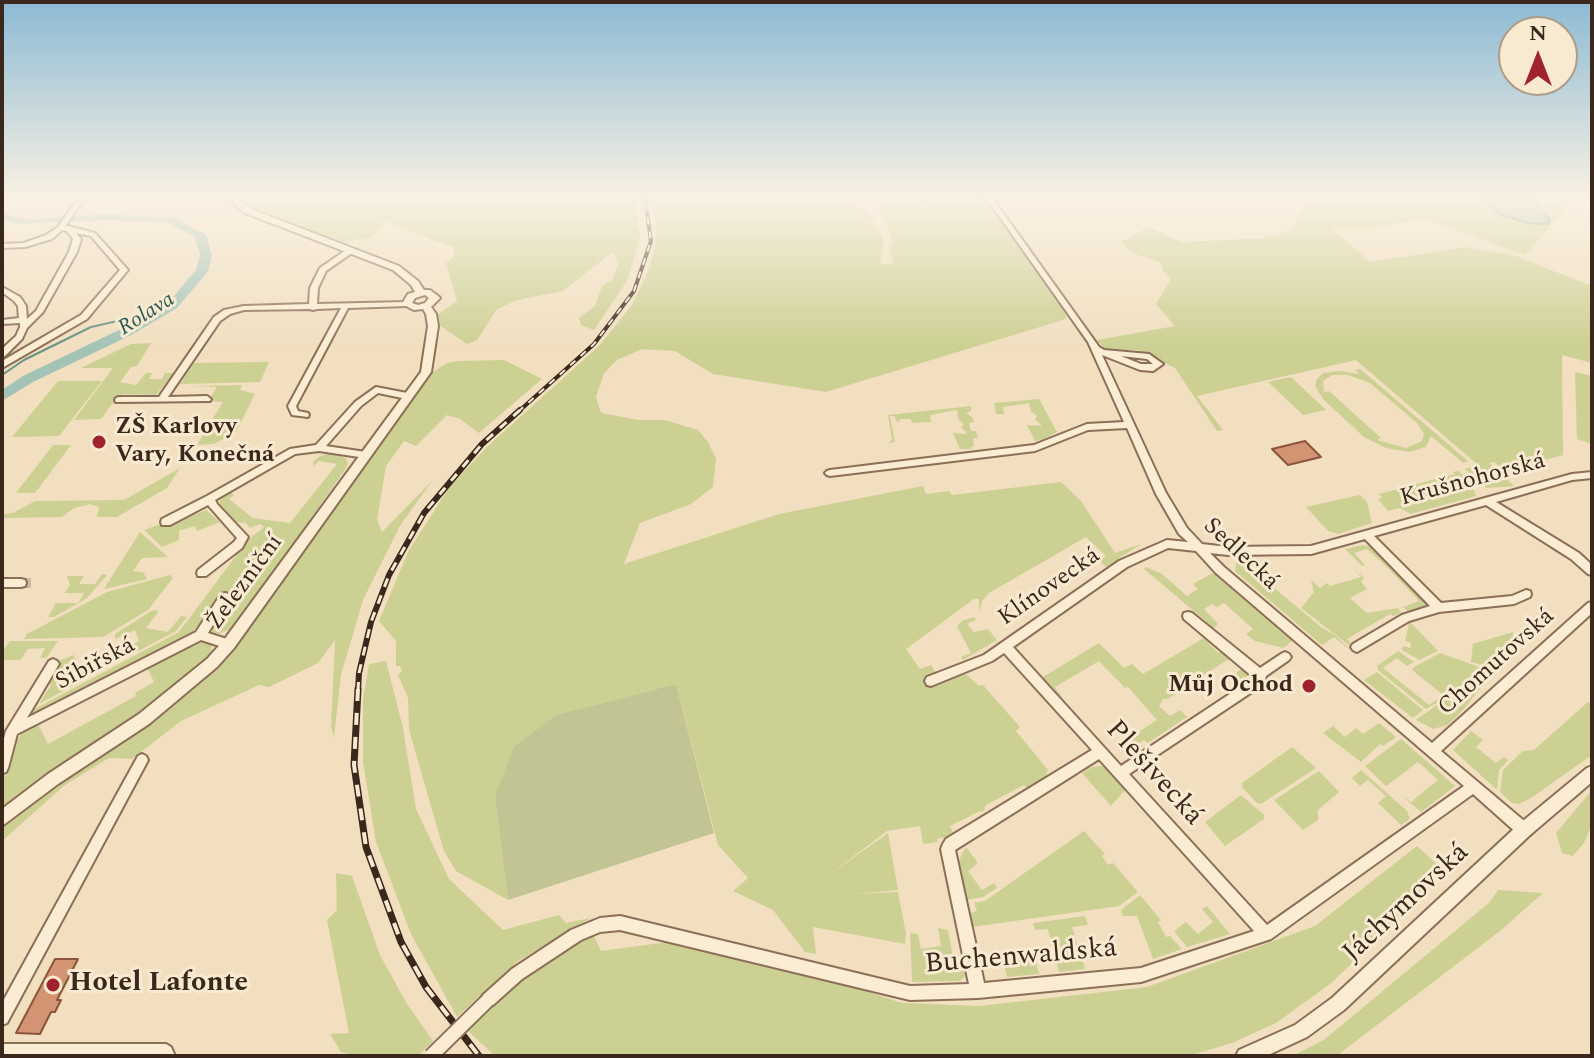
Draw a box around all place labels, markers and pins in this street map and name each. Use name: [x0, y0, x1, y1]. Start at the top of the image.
place label: ZŠ Karlovy Vary, Konečná: [115, 414, 274, 470]
marker: ZŠ Karlovy Vary, Konečná: [90, 433, 108, 451]
place label: Můj Ochod: [1168, 672, 1293, 700]
marker: Můj Ochod: [1300, 677, 1318, 695]
place label: Hotel Lafonte: [69, 968, 248, 1002]
marker: Hotel Lafonte: [44, 976, 62, 994]

